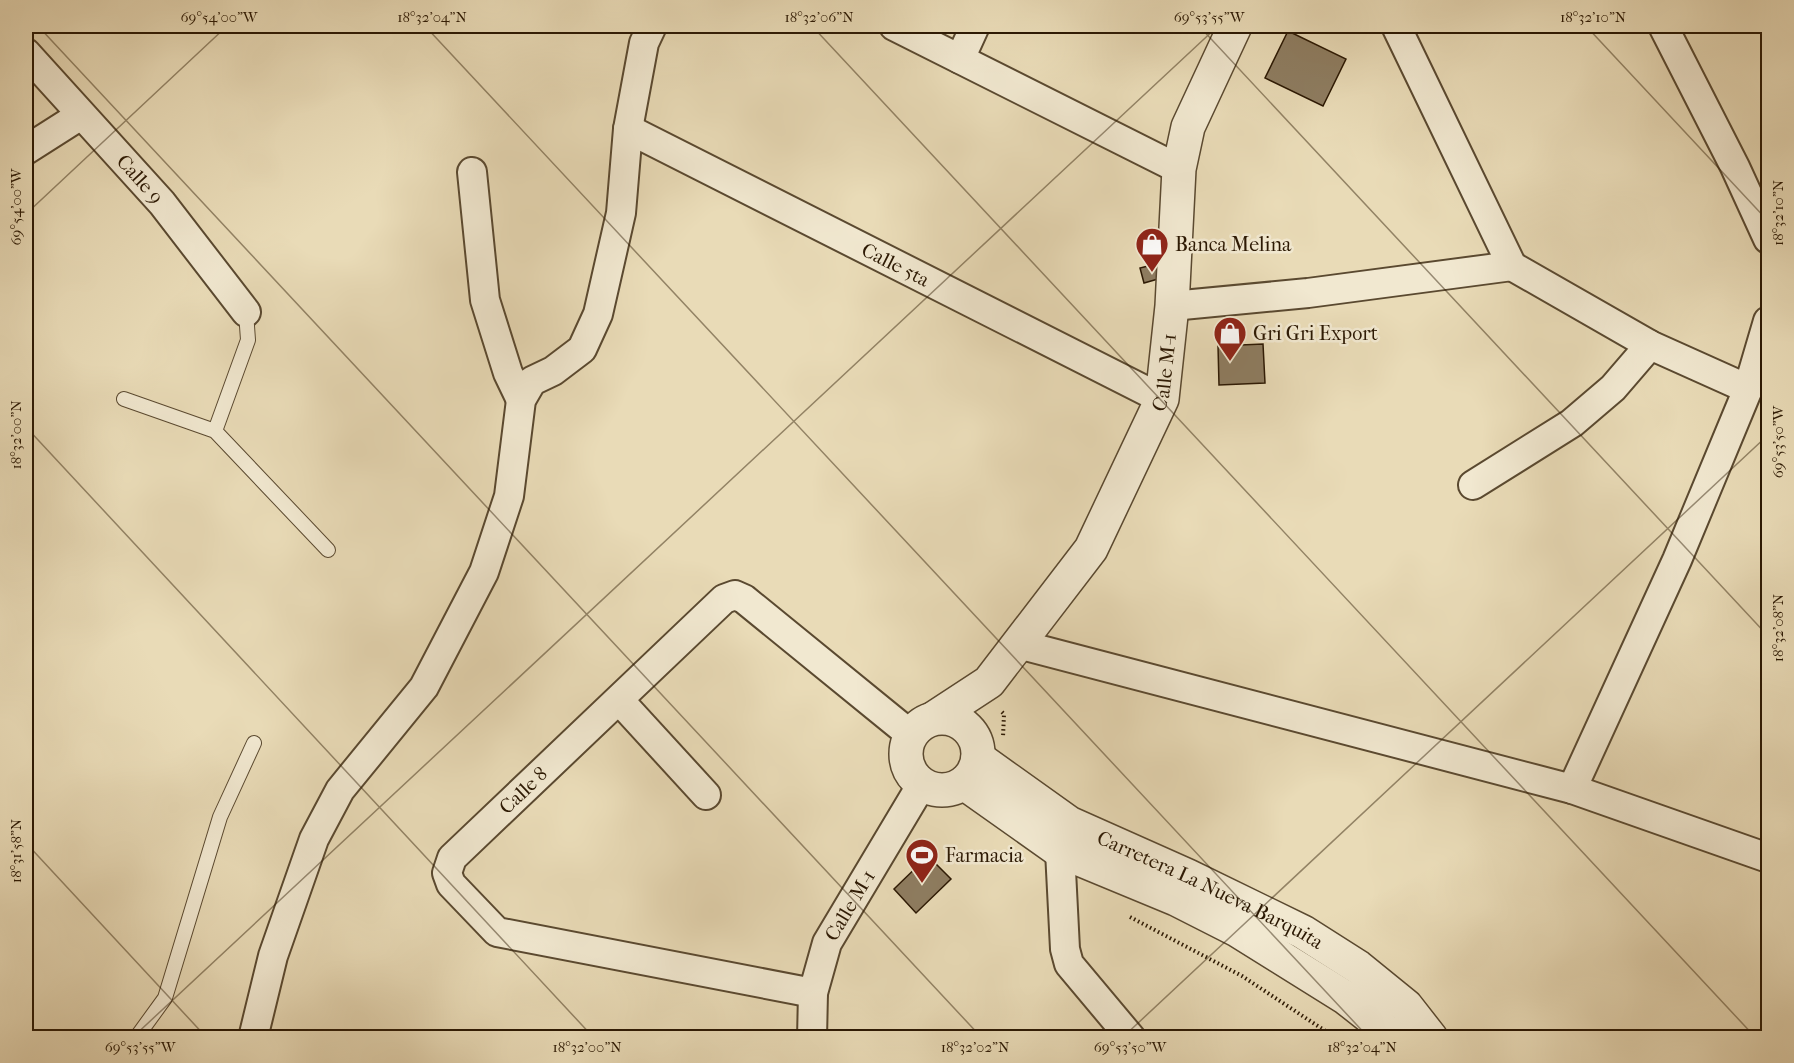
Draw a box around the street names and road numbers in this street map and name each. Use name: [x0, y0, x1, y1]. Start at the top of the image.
street label: Calle 9: [112, 150, 168, 208]
street label: Calle 5ta: [858, 238, 934, 291]
street label: Calle M-1: [1146, 332, 1180, 415]
street label: Calle 8: [494, 762, 552, 819]
street label: Carretera La Nueva Barquita: [1094, 826, 1328, 954]
street label: Calle M-1: [820, 866, 880, 945]

